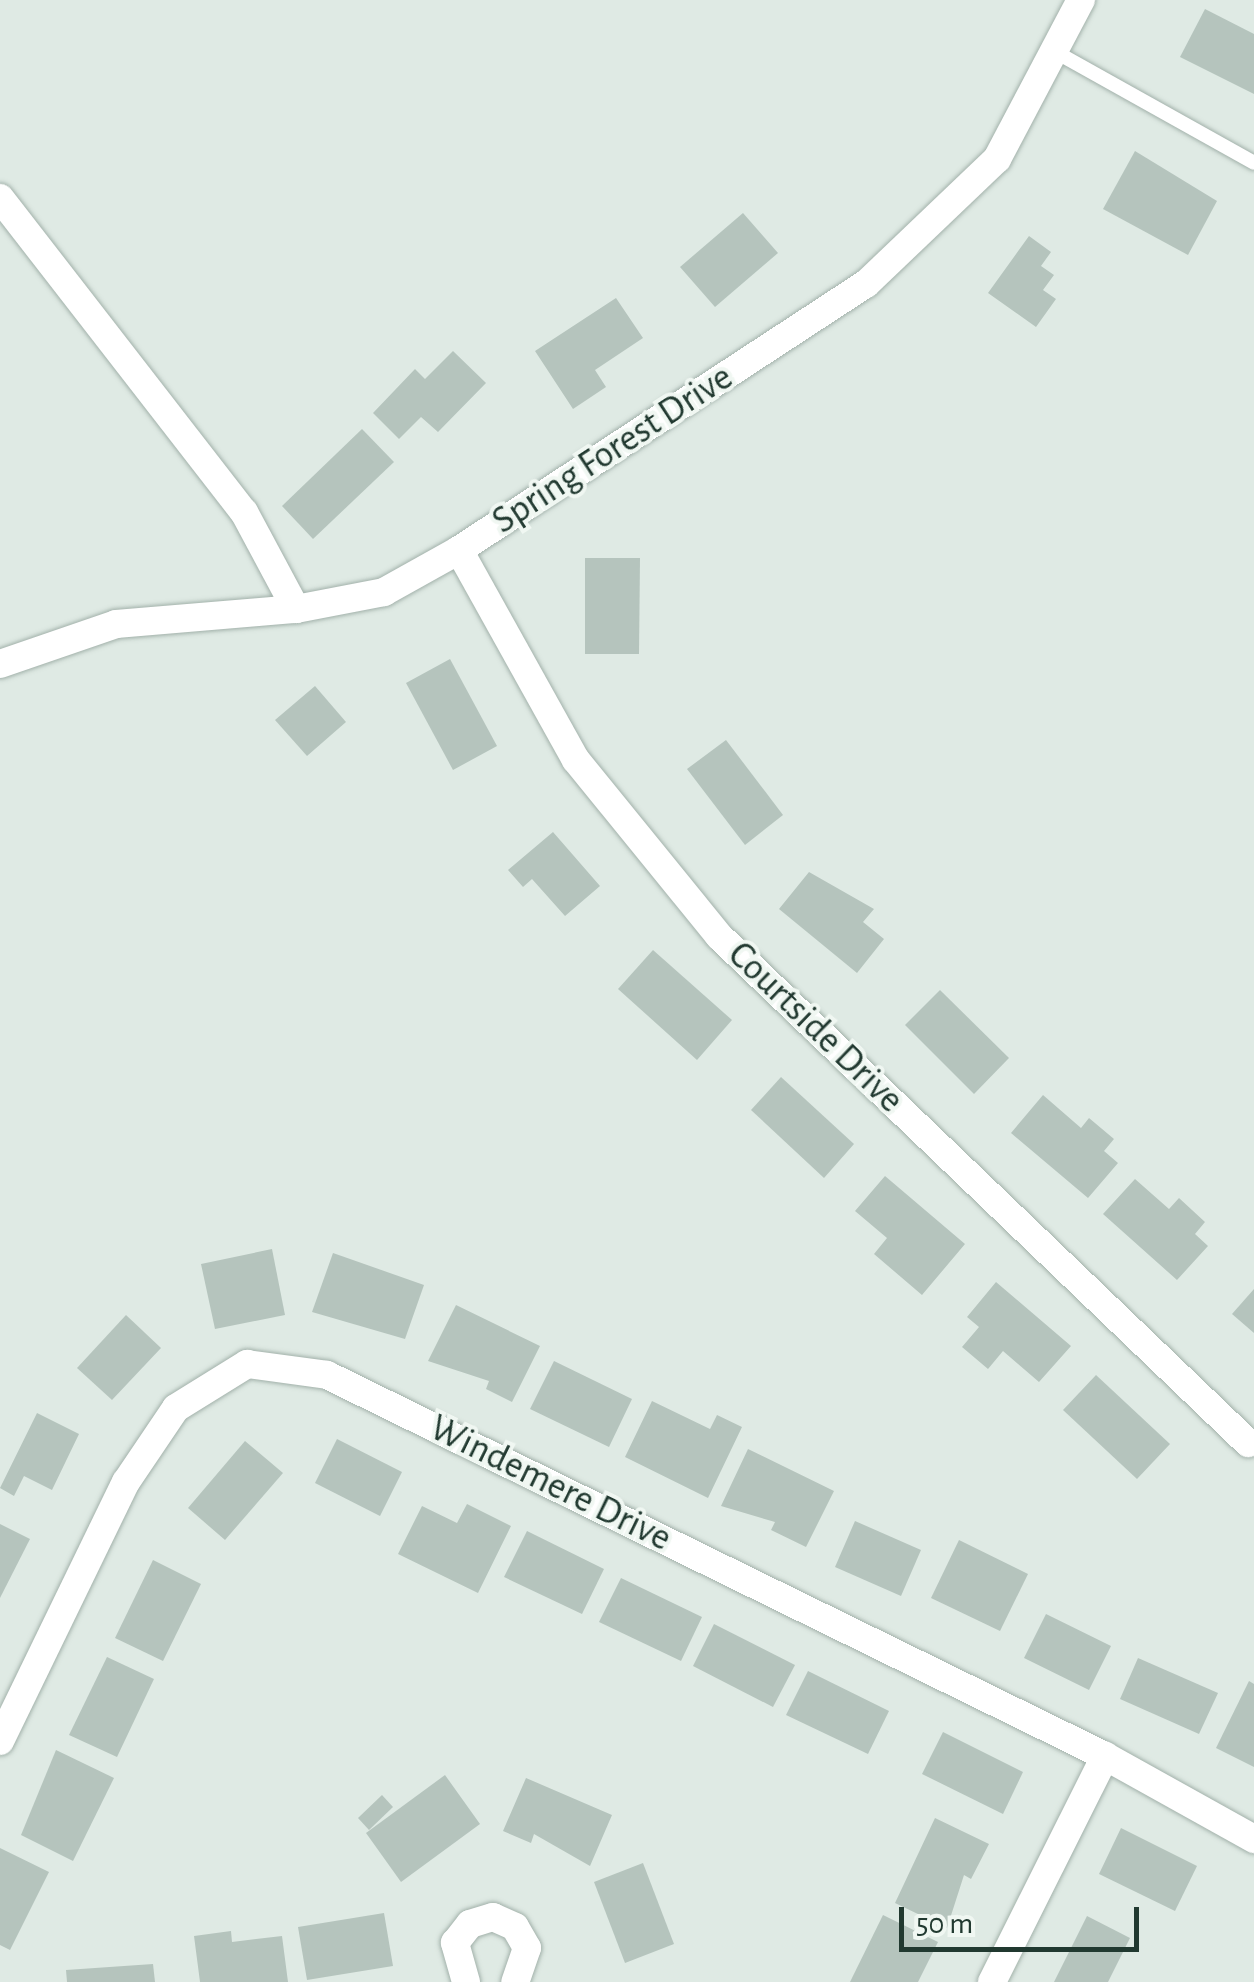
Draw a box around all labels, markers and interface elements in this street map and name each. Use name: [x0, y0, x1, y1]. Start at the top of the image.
street label: Spring Forest Drive: [484, 355, 742, 545]
street label: Courtside Drive: [718, 933, 912, 1123]
street label: Windemere Drive: [422, 1406, 678, 1562]
scale bar: [904, 1887, 1144, 1949]
text: 50 m: [916, 1909, 973, 1939]

